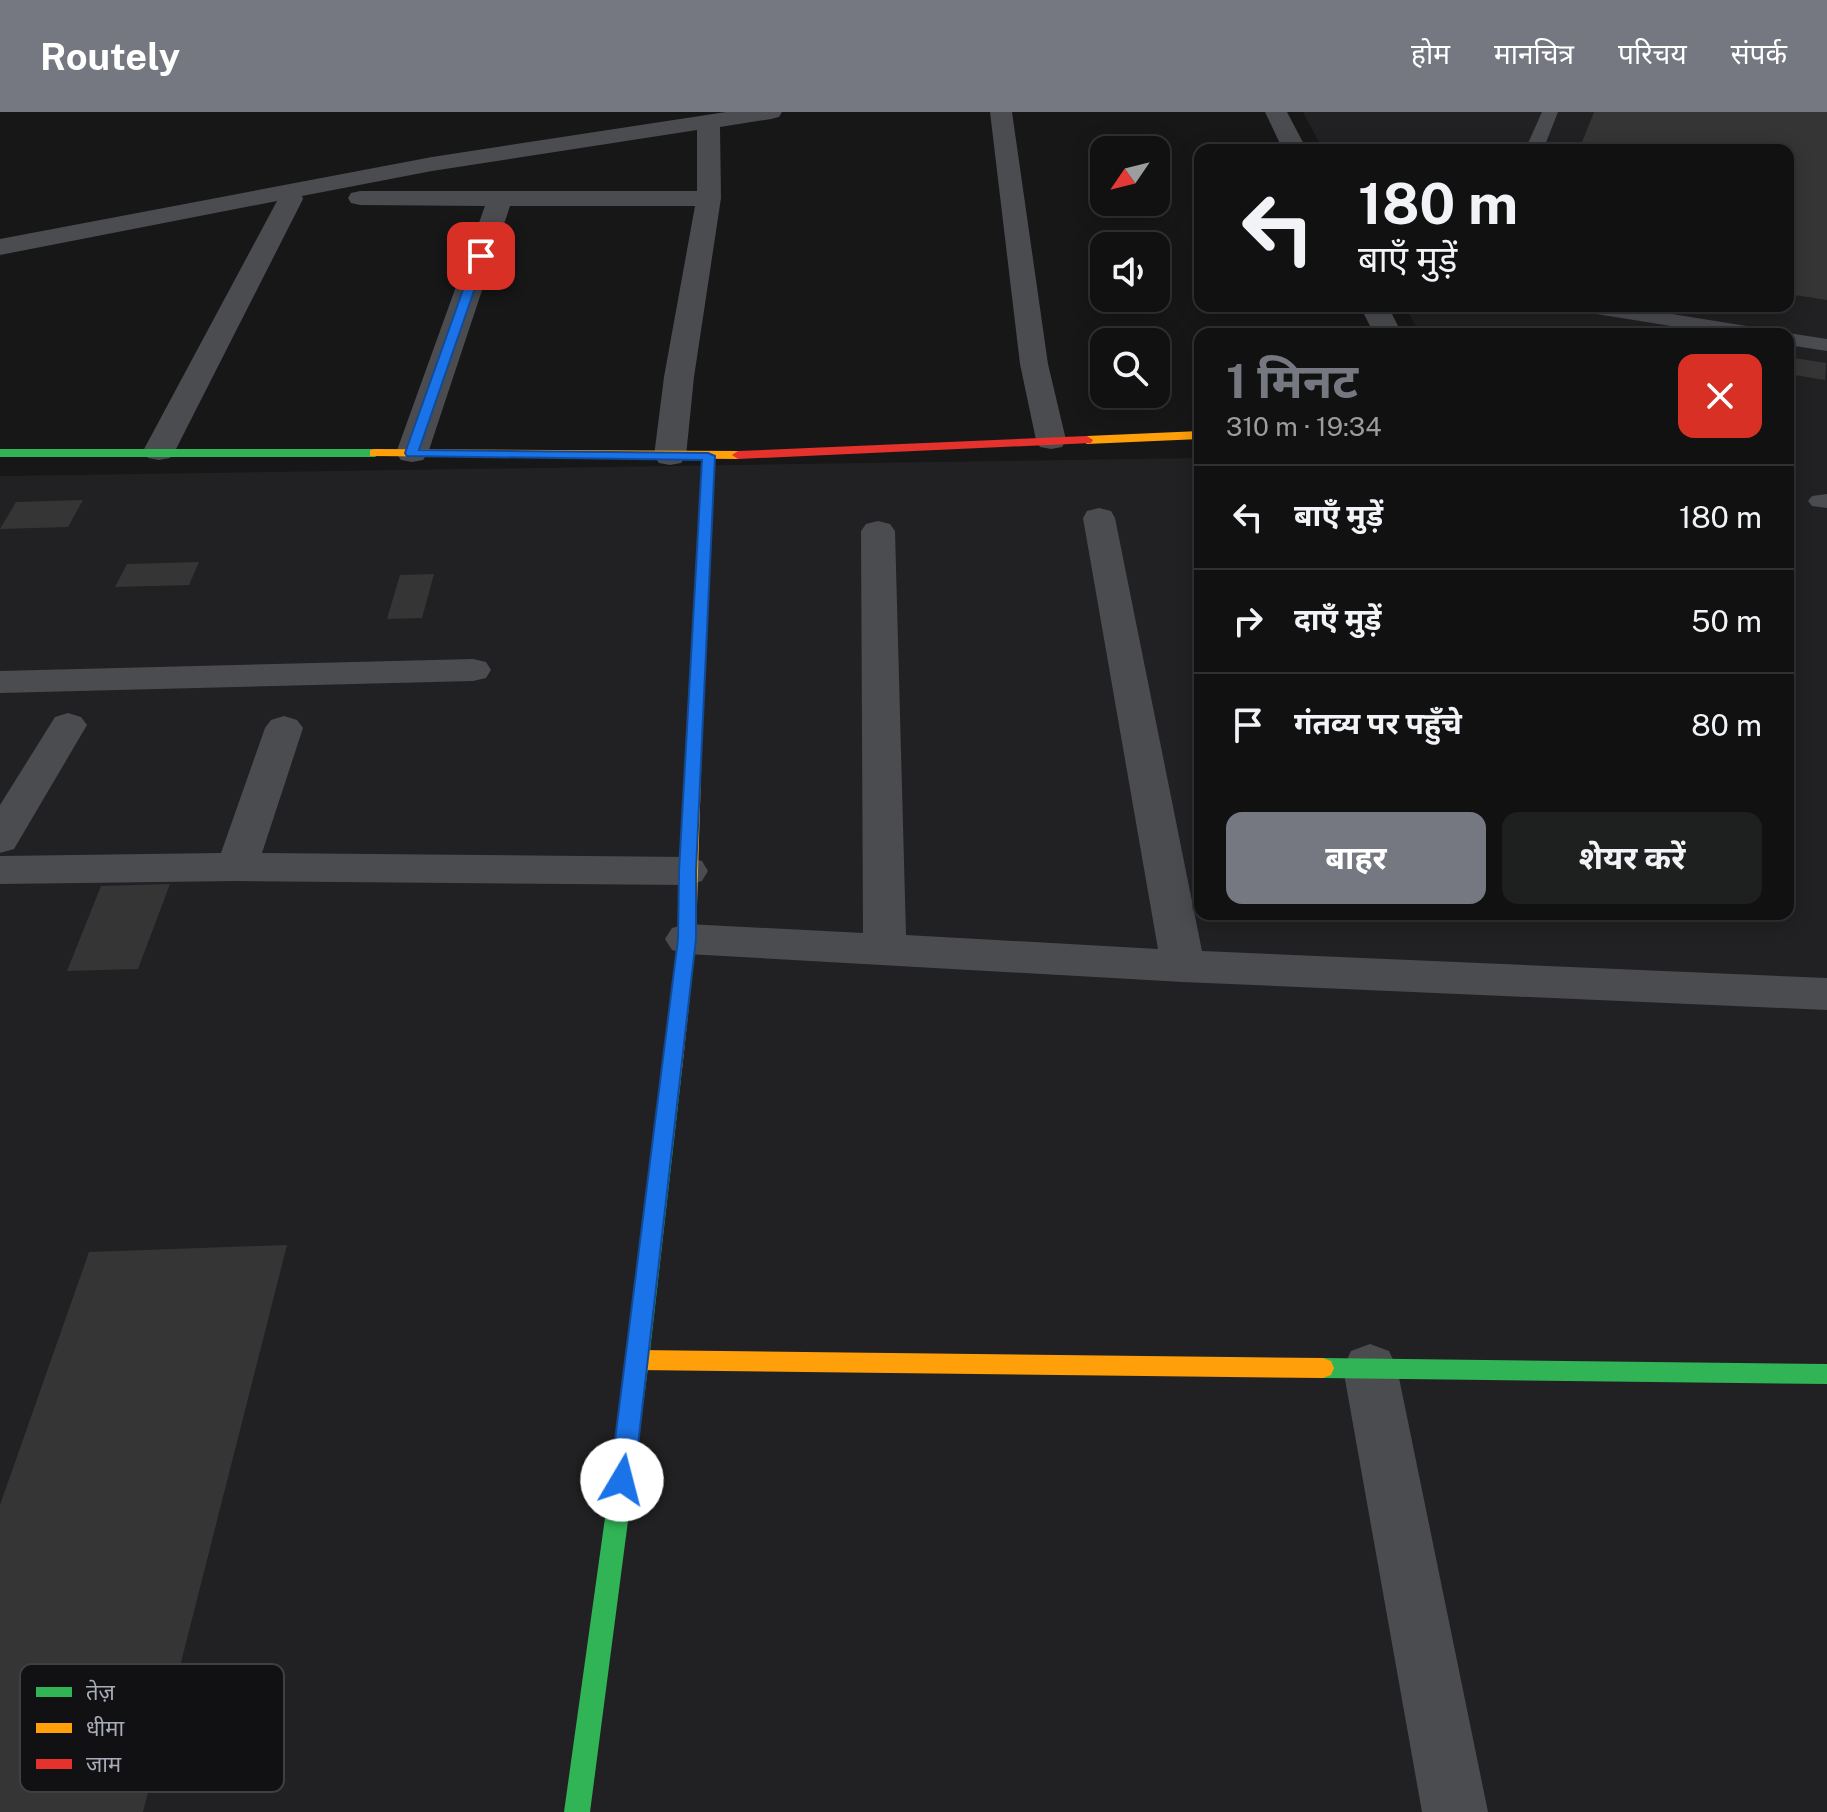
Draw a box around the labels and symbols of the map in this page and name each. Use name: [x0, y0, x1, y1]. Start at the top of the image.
north arrow: [1090, 136, 1170, 216]
pin: [447, 222, 515, 290]
position arrow: [580, 1438, 664, 1522]
legend: [20, 1664, 284, 1792]
text: तेज़: [86, 1679, 116, 1705]
text: धीमा: [86, 1715, 124, 1741]
text: जाम: [86, 1751, 122, 1777]

